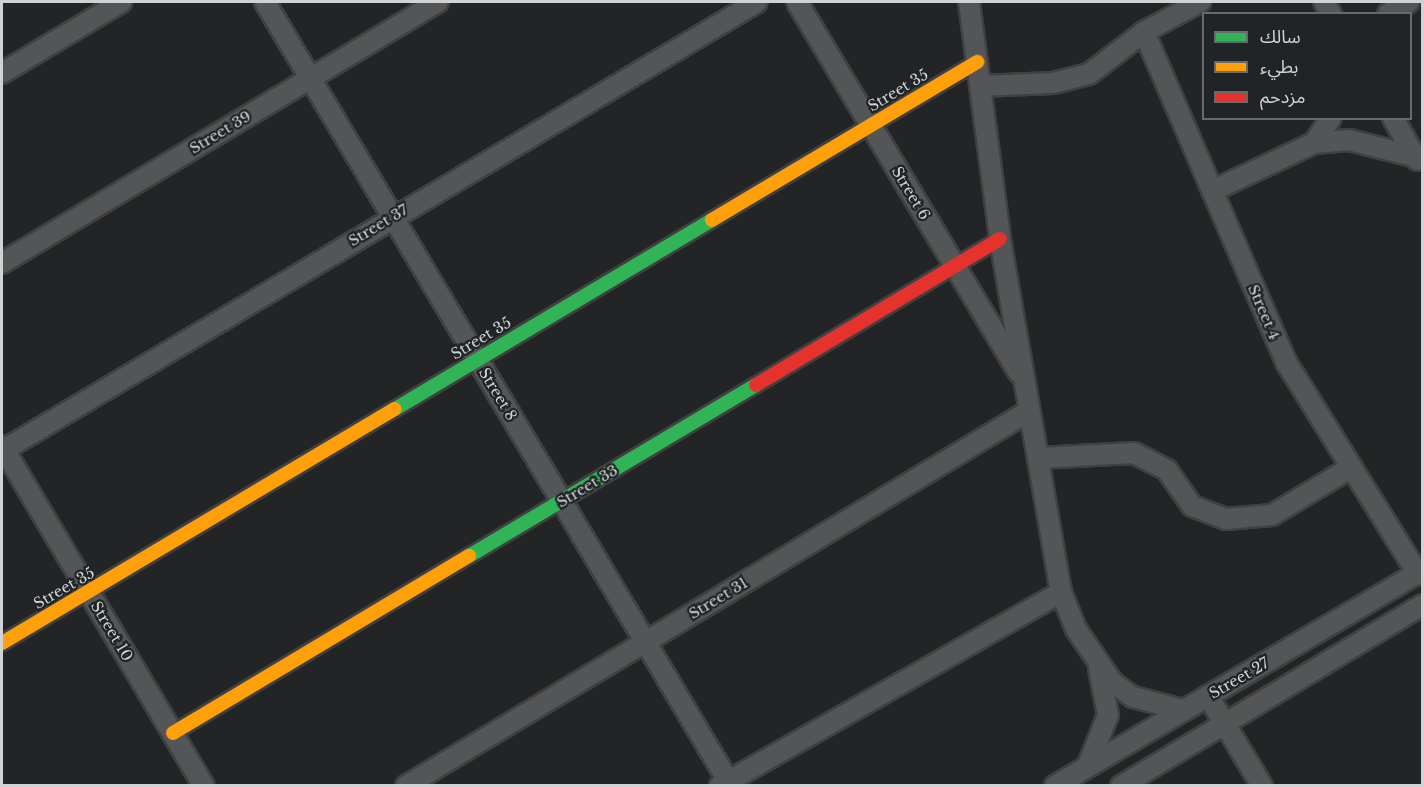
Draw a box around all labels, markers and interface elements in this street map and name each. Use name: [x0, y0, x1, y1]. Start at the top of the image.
legend: [1202, 12, 1412, 120]
text: سالك: [1260, 26, 1301, 48]
text: بطيء: [1260, 56, 1298, 78]
street label: Street 35: [865, 65, 931, 115]
text: مزدحم: [1260, 86, 1305, 108]
street label: Street 39: [186, 107, 254, 157]
street label: Street 6: [888, 163, 934, 223]
street label: Street 37: [345, 200, 411, 250]
street label: Street 4: [1244, 282, 1284, 342]
street label: Street 35: [448, 313, 514, 363]
street label: Street 8: [475, 364, 521, 424]
street label: Street 33: [553, 461, 621, 511]
street label: Street 35: [30, 563, 98, 613]
street label: Street 31: [685, 573, 751, 623]
street label: Street 10: [87, 598, 137, 664]
street label: Street 27: [1206, 654, 1272, 702]

